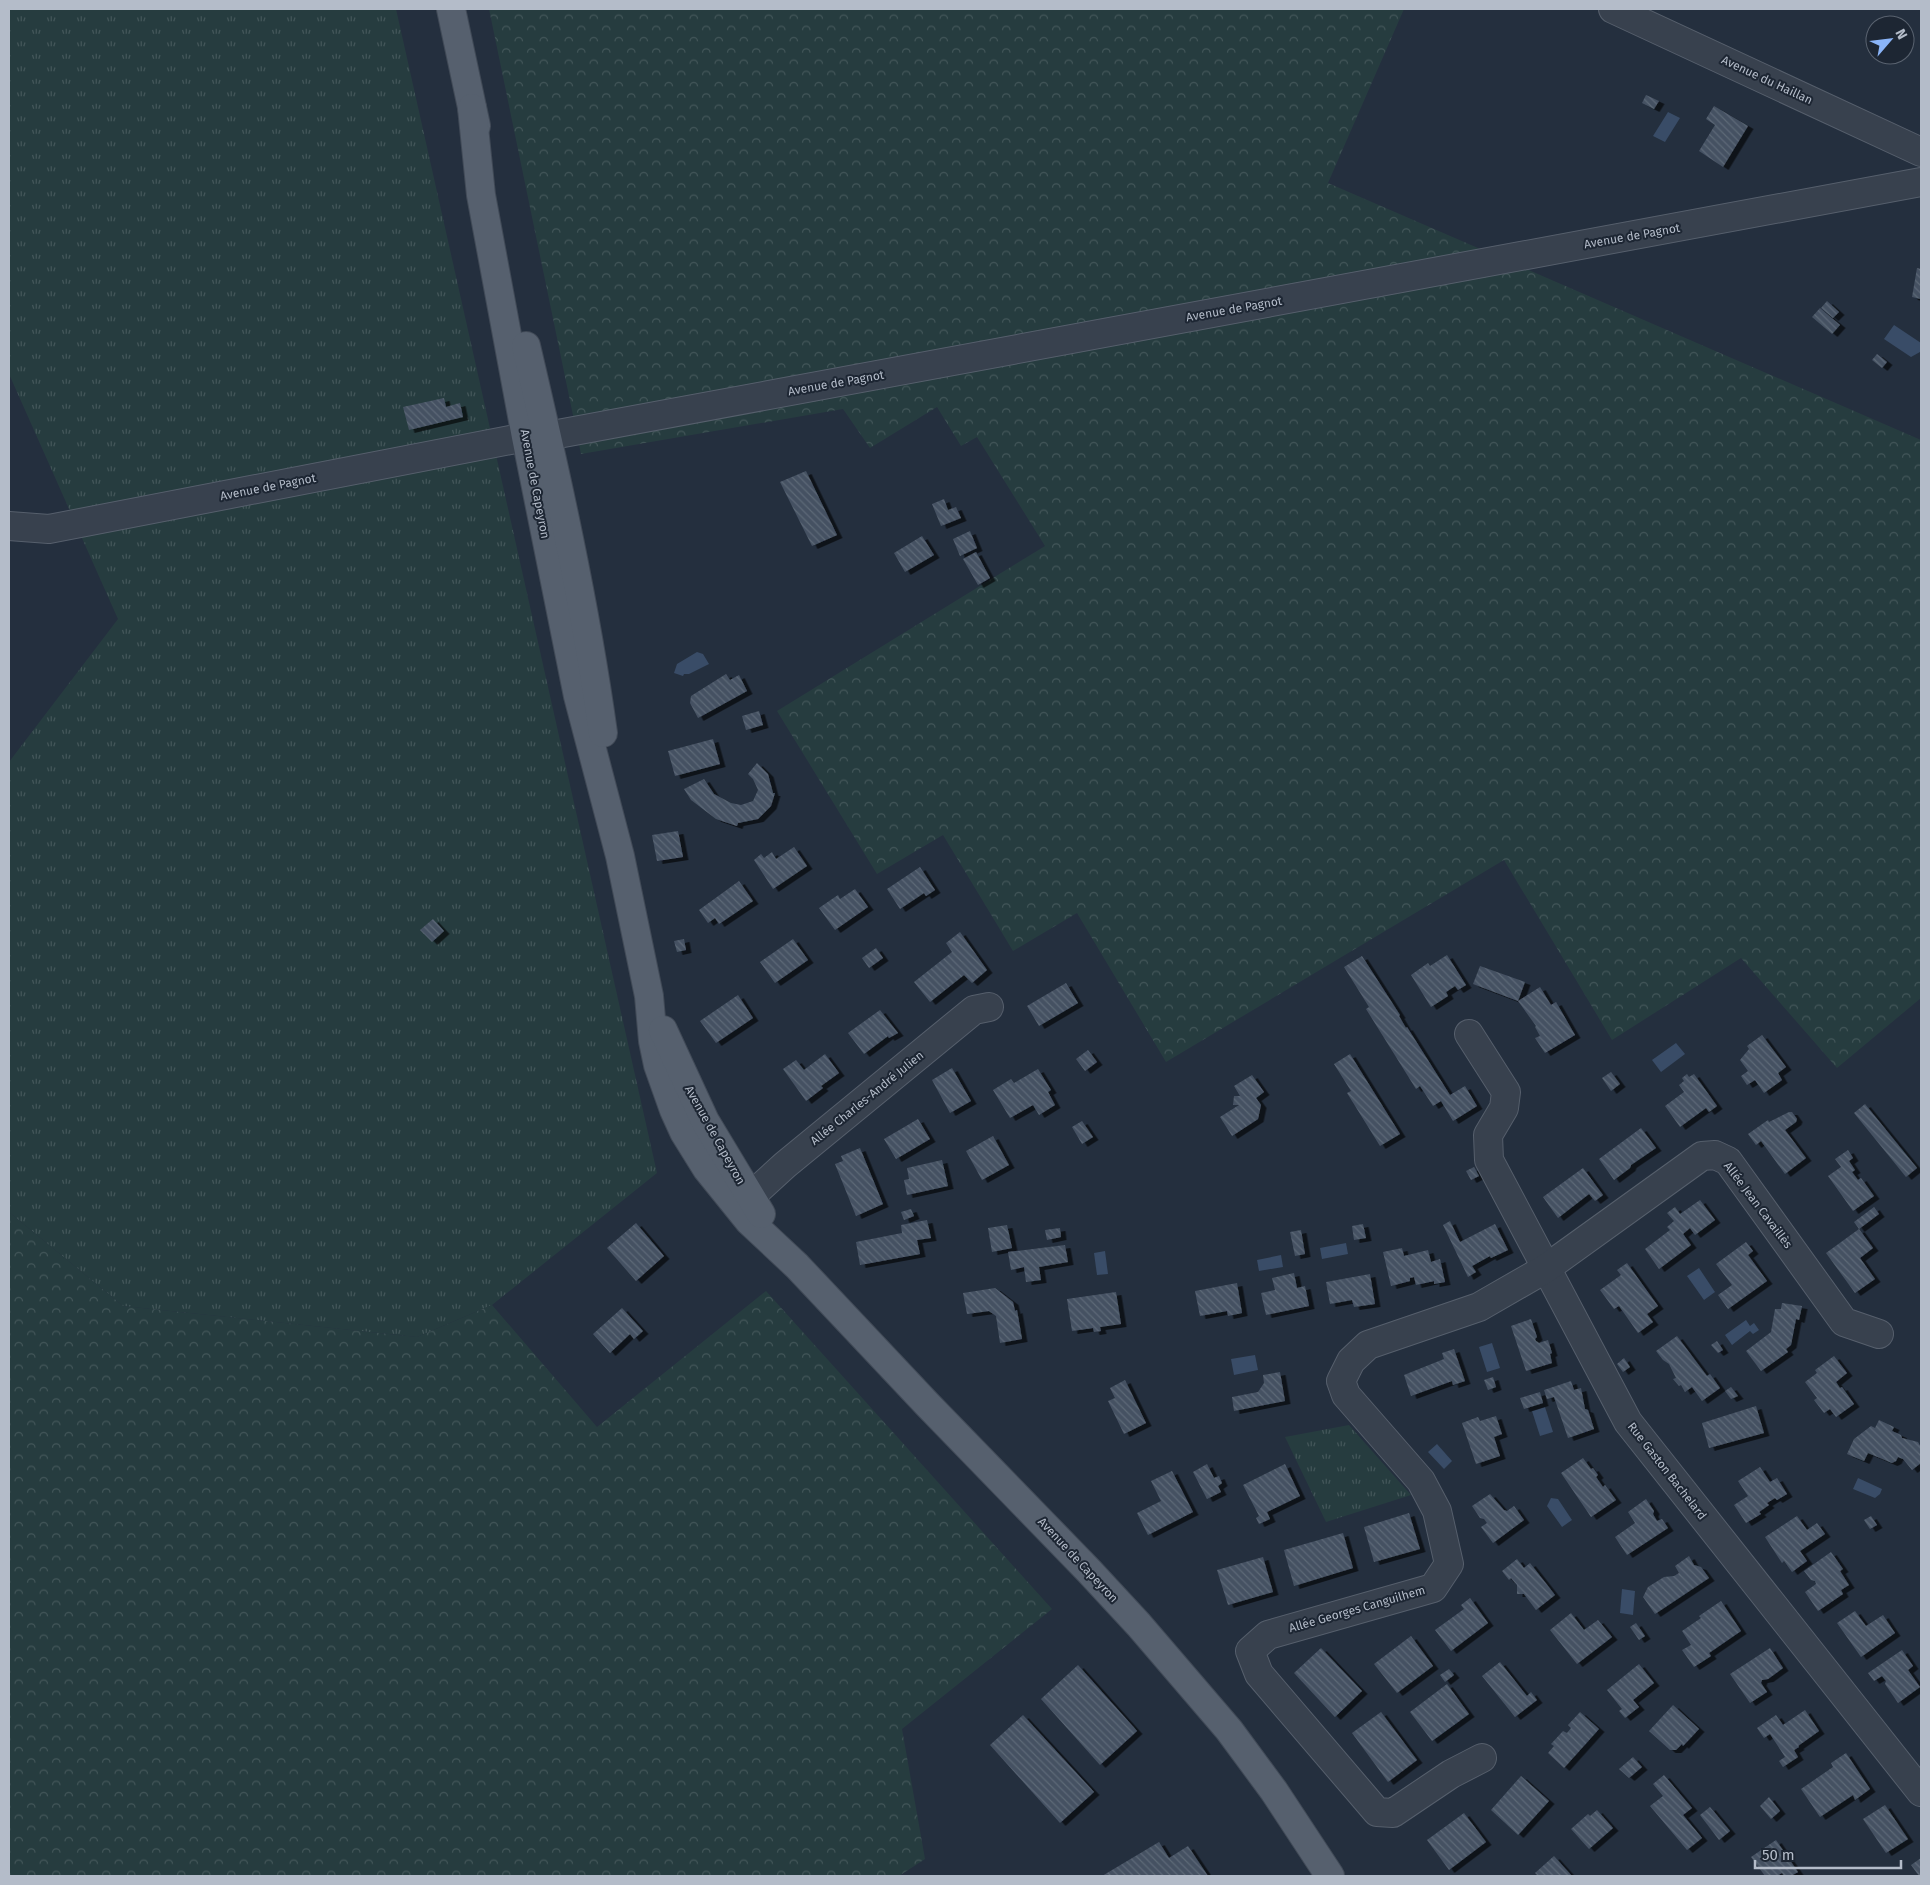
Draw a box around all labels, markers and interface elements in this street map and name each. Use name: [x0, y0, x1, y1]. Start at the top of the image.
north arrow: [1865, 15, 1915, 65]
text: N: [1891, 26, 1911, 42]
street label: Avenue du Haillan: [1719, 53, 1815, 107]
street label: Avenue de Pagnot: [1583, 221, 1682, 251]
street label: Avenue de Pagnot: [1185, 294, 1284, 324]
street label: Avenue de Pagnot: [787, 368, 886, 398]
street label: Avenue de Capeyron: [518, 428, 552, 540]
street label: Avenue de Pagnot: [219, 471, 318, 503]
street label: Allée Charles-André Julien: [808, 1048, 926, 1148]
street label: Avenue de Capeyron: [682, 1083, 748, 1187]
street label: Allée Jean Cavaillès: [1721, 1159, 1795, 1251]
street label: Rue Gaston Bachelard: [1625, 1420, 1709, 1522]
street label: Avenue de Capeyron: [1035, 1515, 1121, 1605]
street label: Allée Georges Canguilhem: [1287, 1583, 1427, 1635]
scale bar: [1755, 1838, 1901, 1870]
text: 50 m: [1762, 1846, 1795, 1864]

